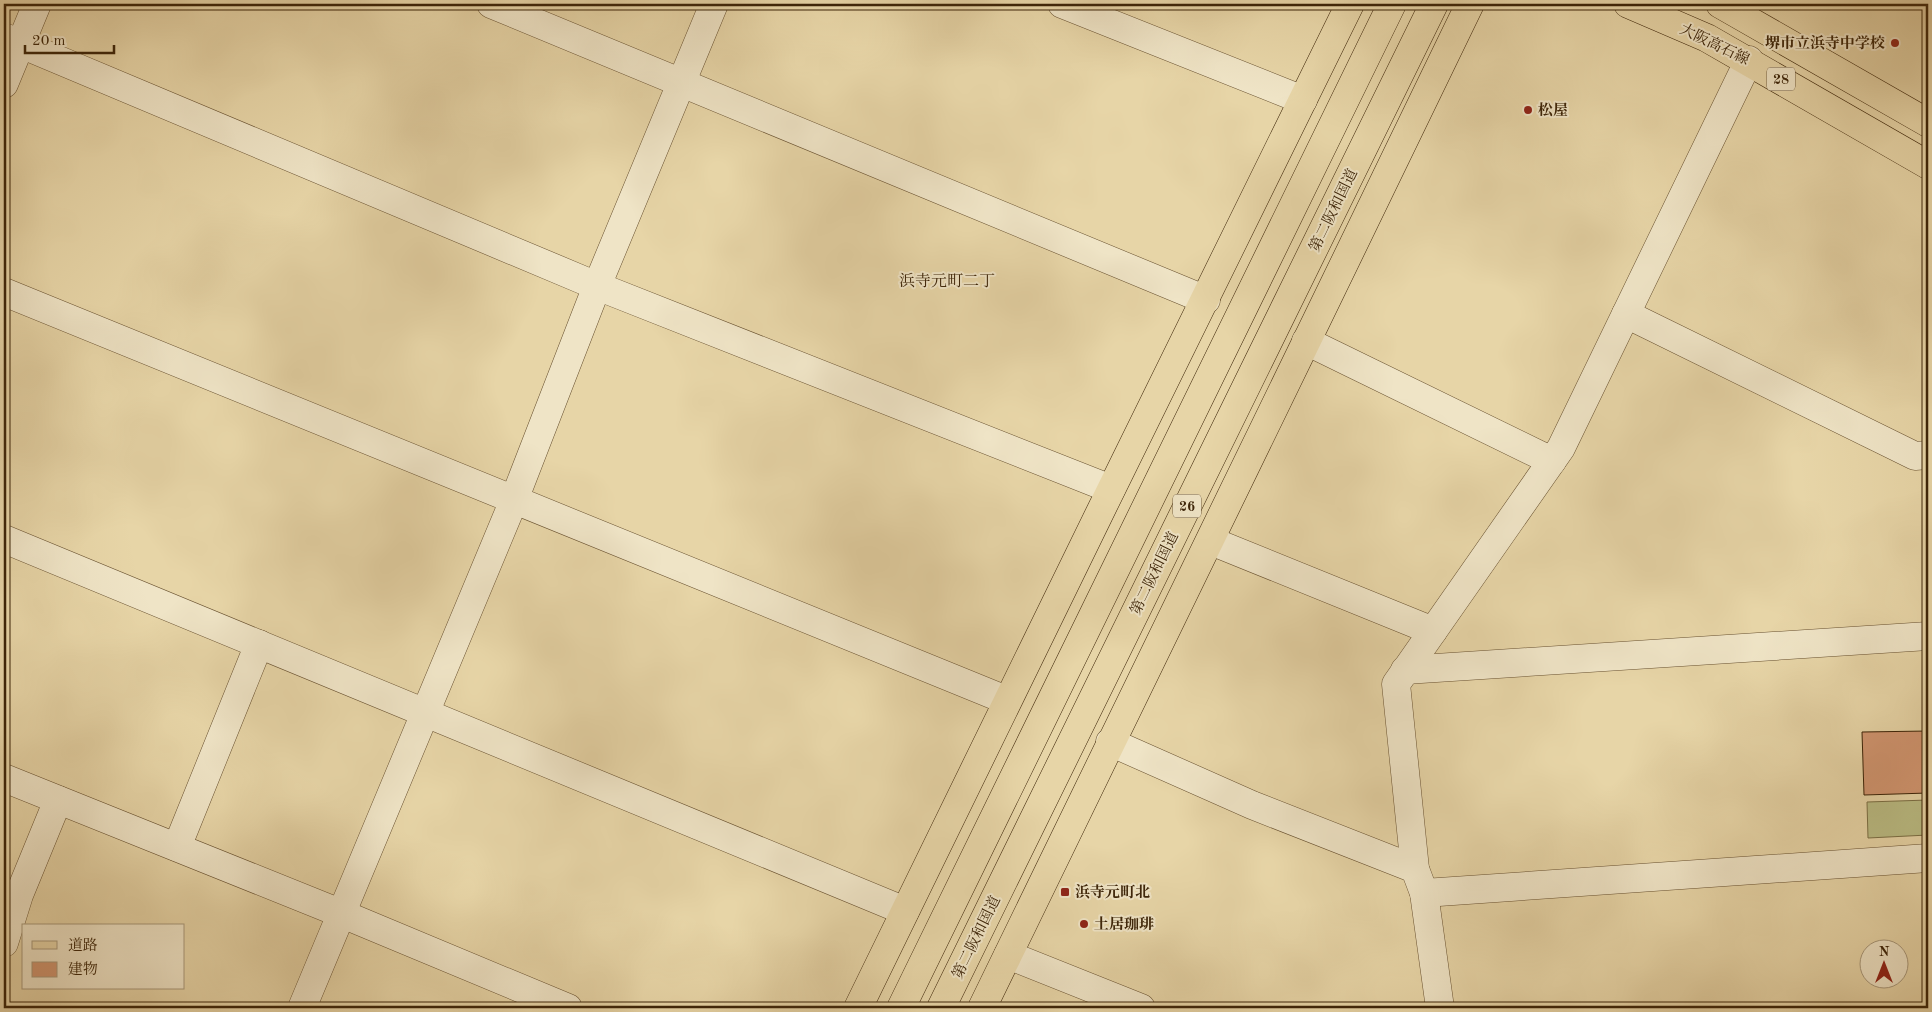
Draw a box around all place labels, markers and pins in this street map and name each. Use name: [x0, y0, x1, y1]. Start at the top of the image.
place label: 堺市立浜寺中学校: [1765, 34, 1885, 52]
marker: 堺市立浜寺中学校: [1889, 37, 1901, 49]
place label: 松屋: [1538, 102, 1568, 119]
marker: 松屋: [1522, 104, 1534, 116]
place label: 浜寺元町北: [1075, 883, 1150, 901]
marker: 浜寺元町北: [1059, 886, 1071, 898]
place label: 土居珈琲: [1094, 916, 1154, 933]
marker: 土居珈琲: [1078, 918, 1090, 930]

